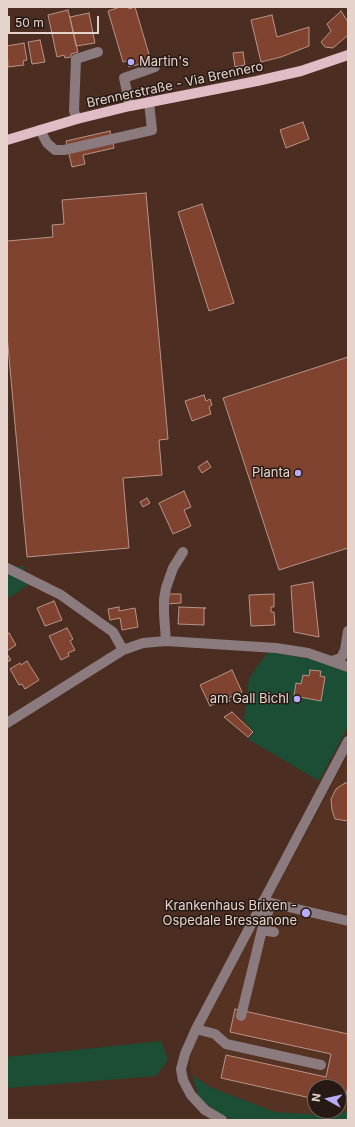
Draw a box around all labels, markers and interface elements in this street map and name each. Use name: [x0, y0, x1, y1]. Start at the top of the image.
scale bar: [10, 8, 101, 34]
text: 50 m: [15, 15, 44, 30]
place label: Martin's: [139, 54, 189, 70]
marker: Martin's: [126, 57, 136, 67]
street label: Brennerstraße - Via Brennero: [85, 59, 265, 111]
place label: Planta: [252, 465, 290, 481]
marker: Planta: [293, 468, 303, 478]
place label: am Gall Bichl: [210, 691, 289, 707]
marker: am Gall Bichl: [292, 694, 302, 704]
place label: Krankenhaus Brixen - Ospedale Bressanone: [162, 898, 297, 929]
marker: Krankenhaus Brixen - Ospedale Bressanone: [300, 907, 312, 919]
north arrow: [307, 1079, 347, 1119]
text: N: [309, 1092, 324, 1103]

